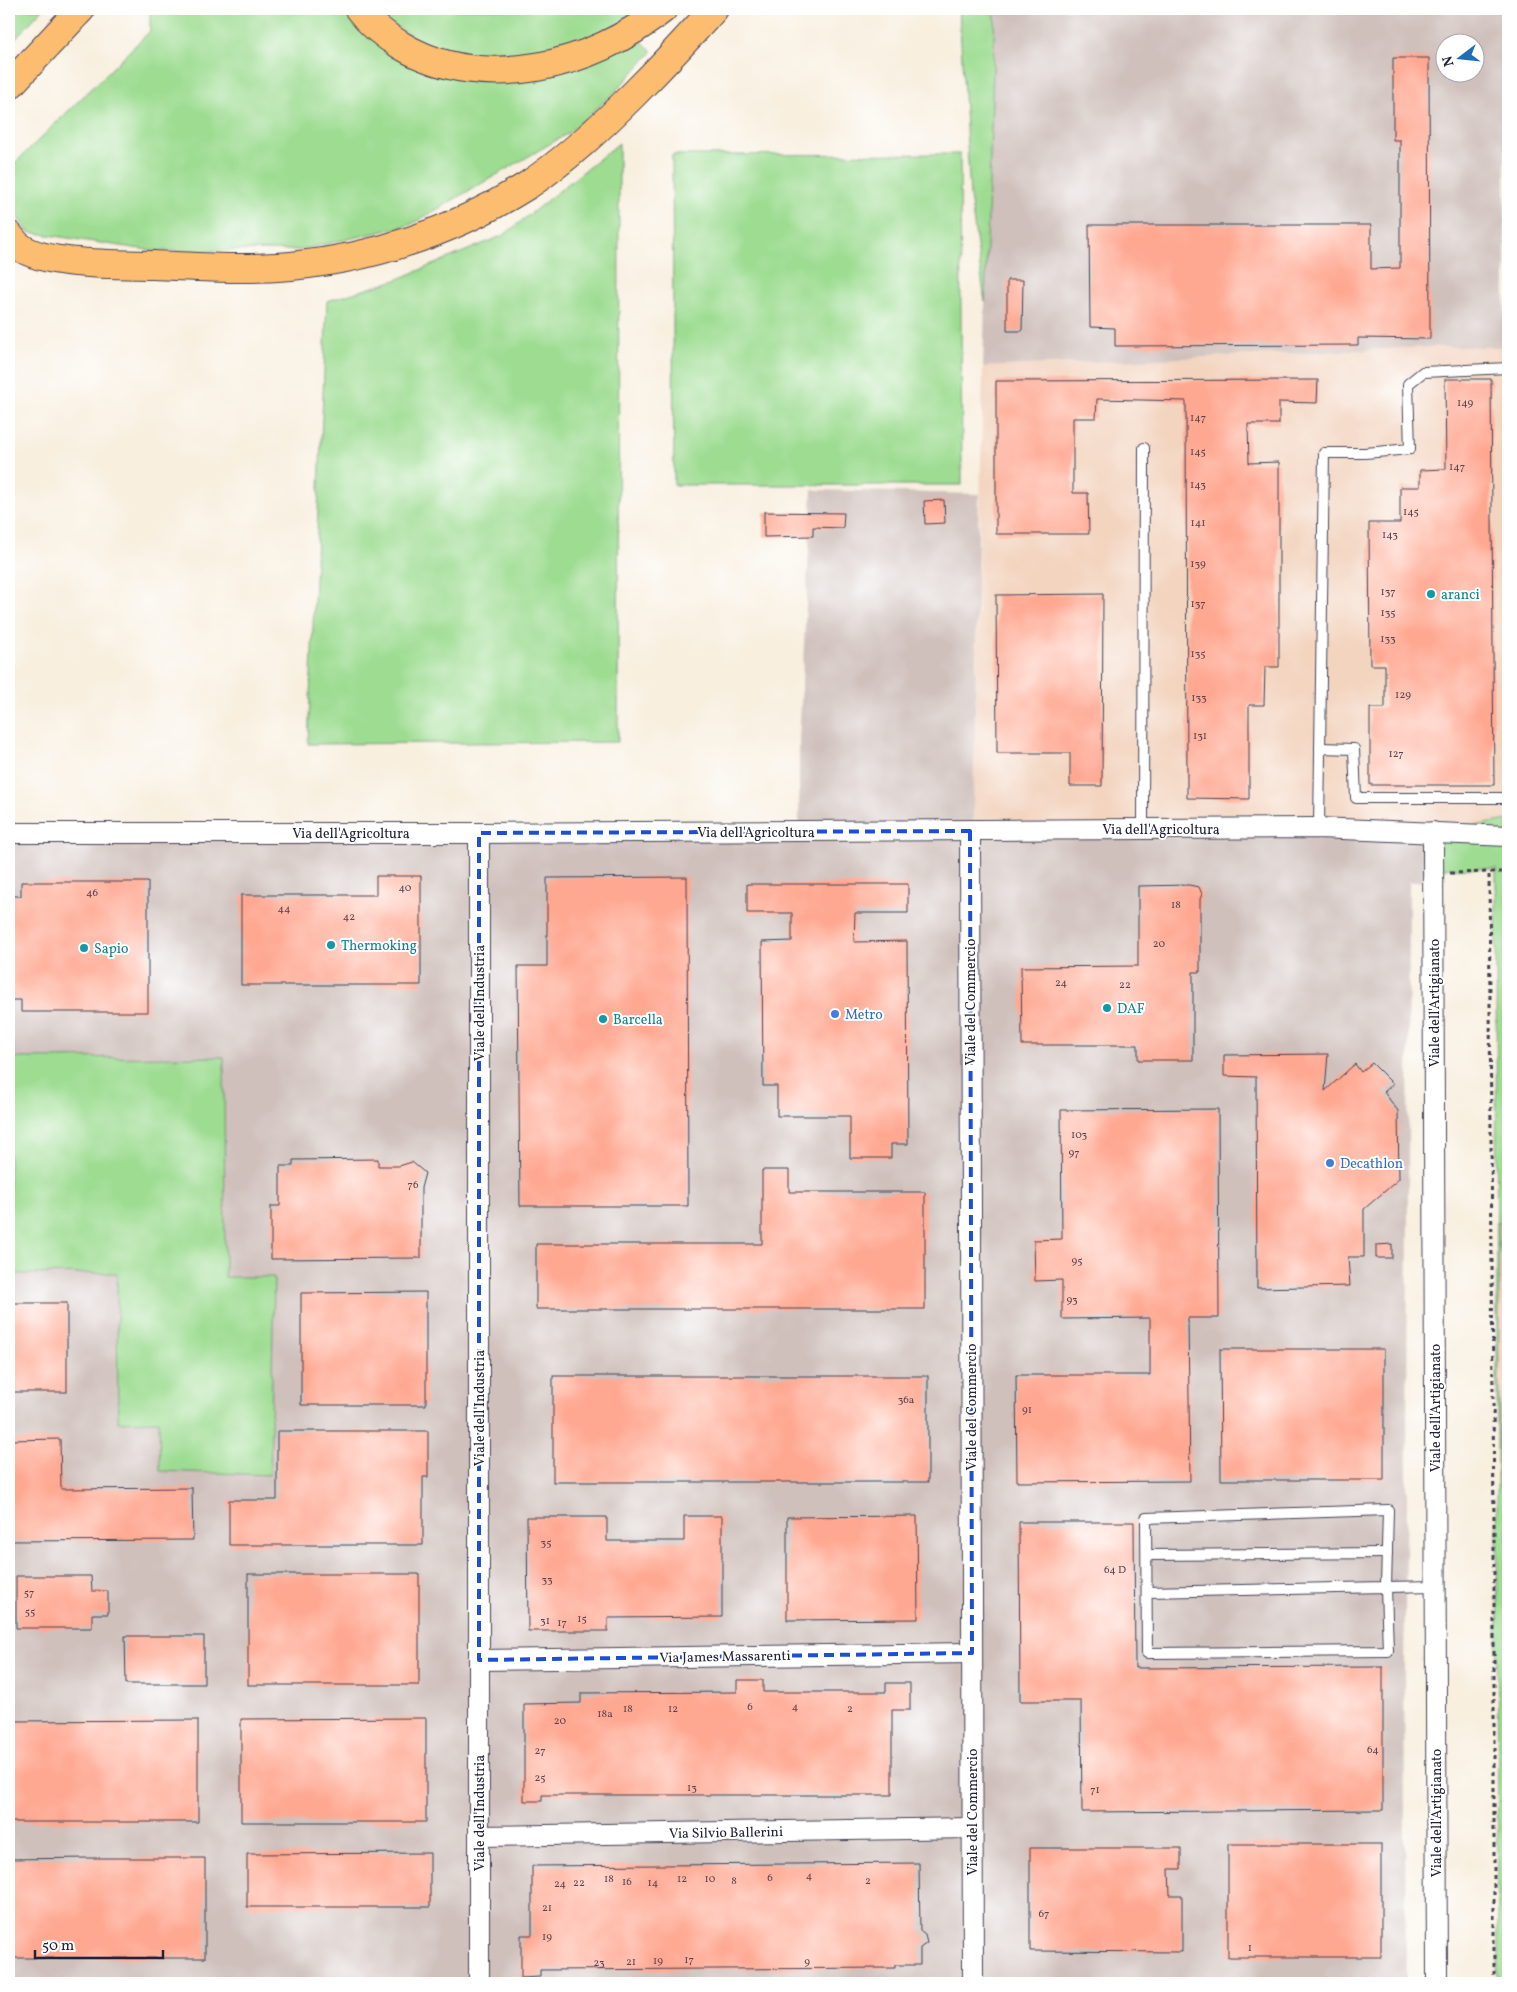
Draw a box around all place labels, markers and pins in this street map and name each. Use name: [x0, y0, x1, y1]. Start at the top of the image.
place label: aranci: [1441, 586, 1480, 605]
marker: aranci: [1425, 588, 1437, 600]
place label: Thermoking: [341, 937, 417, 956]
marker: Thermoking: [325, 939, 337, 951]
place label: Sapio: [94, 940, 128, 959]
marker: Sapio: [78, 942, 90, 954]
place label: DAF: [1117, 1000, 1145, 1019]
marker: DAF: [1101, 1002, 1113, 1014]
place label: Metro: [845, 1006, 883, 1025]
marker: Metro: [829, 1008, 841, 1020]
place label: Barcella: [613, 1011, 663, 1030]
marker: Barcella: [597, 1013, 609, 1025]
place label: Decathlon: [1340, 1155, 1403, 1174]
marker: Decathlon: [1324, 1157, 1336, 1169]

